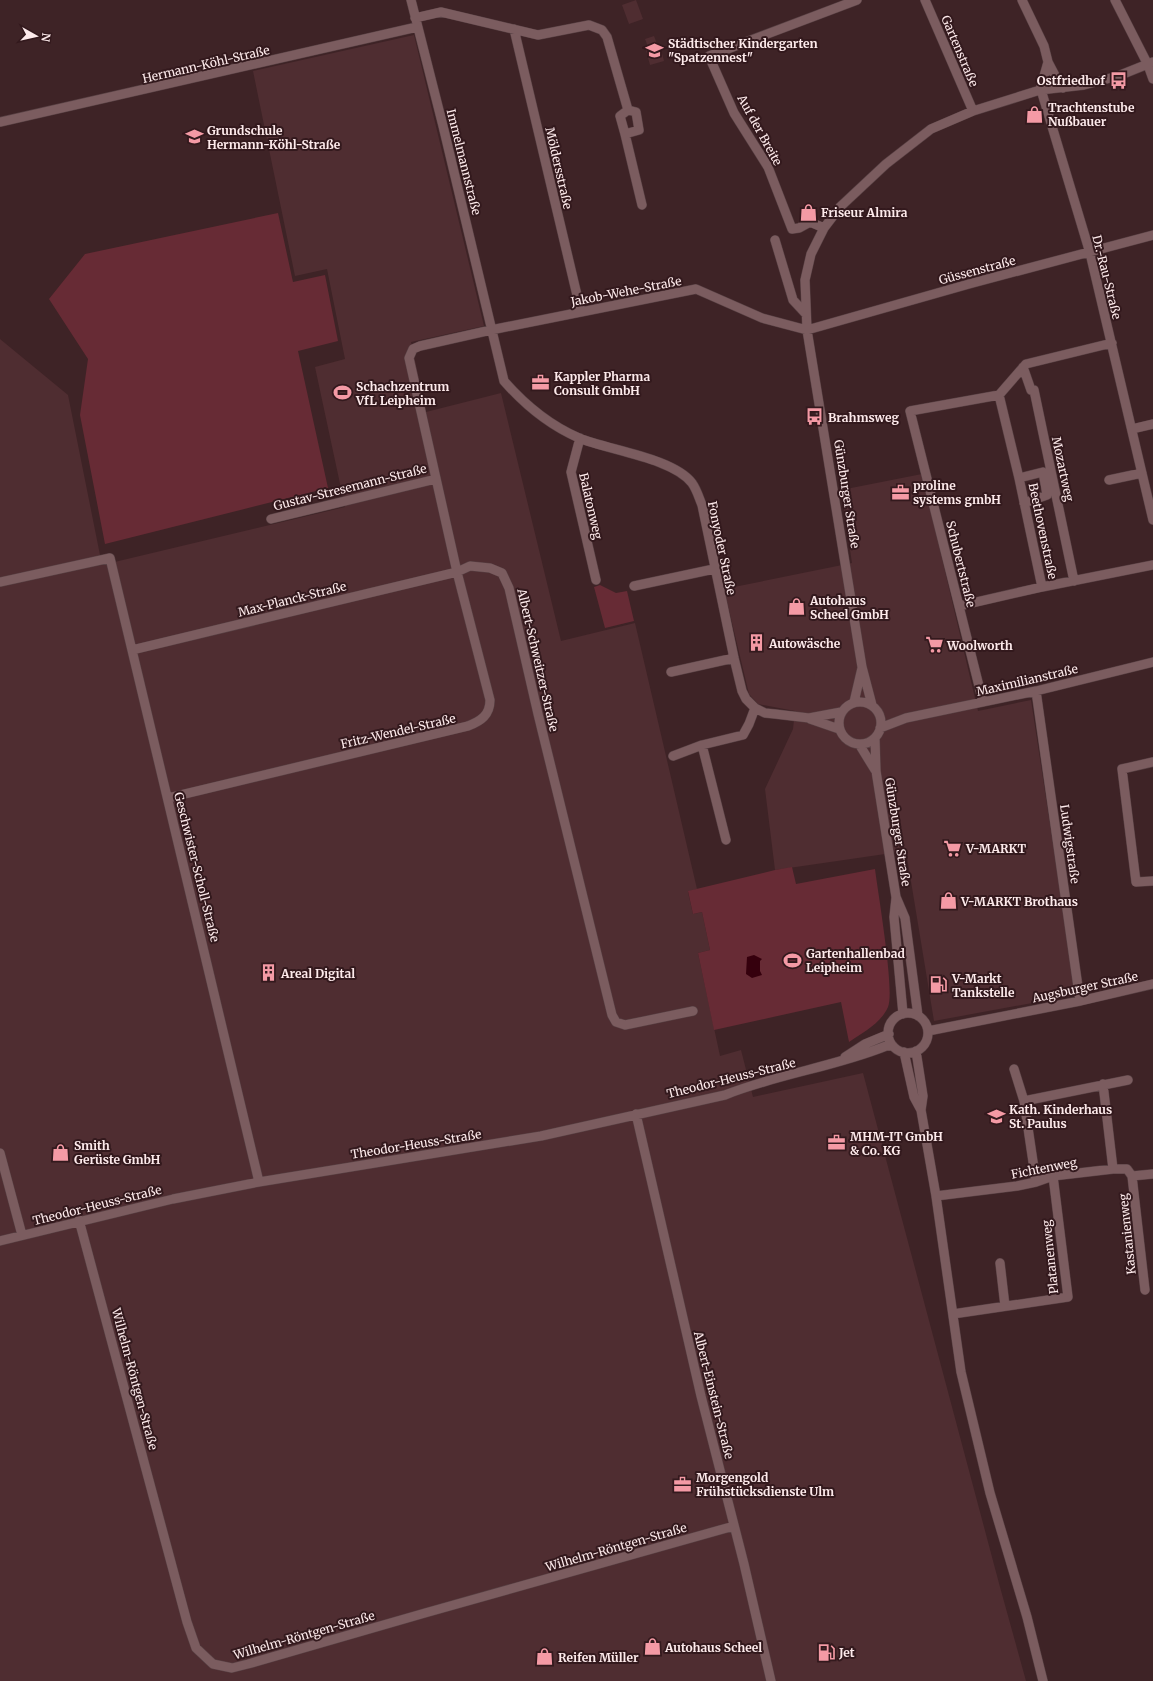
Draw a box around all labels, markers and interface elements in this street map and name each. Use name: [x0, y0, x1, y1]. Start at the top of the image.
street label: Gartenstraße: [938, 13, 982, 89]
north arrow: [16, 16, 56, 56]
text: N: [38, 32, 53, 43]
place label: Städtischer Kindergarten "Spatzennest": [668, 36, 818, 65]
school or university icon: Städtischer Kindergarten "Spatzennest": [645, 40, 665, 60]
street label: Hermann-Köhl-Straße: [141, 42, 271, 86]
bus stop icon: Ostfriedhof: [1108, 70, 1128, 90]
place label: Ostfriedhof: [1037, 73, 1106, 88]
street label: Auf der Breite: [734, 91, 786, 168]
place label: Trachtenstube Nußbauer: [1048, 100, 1135, 129]
shop icon: Trachtenstube Nußbauer: [1025, 104, 1045, 124]
street label: Immelmannstraße: [444, 107, 484, 217]
place label: Grundschule Hermann-Köhl-Straße: [207, 123, 341, 152]
street label: Möldersstraße: [542, 126, 576, 210]
school or university icon: Grundschule Hermann-Köhl-Straße: [184, 127, 204, 147]
shop icon: Friseur Almira: [798, 202, 818, 222]
place label: Friseur Almira: [821, 205, 908, 220]
street label: Dr.-Rau-Straße: [1089, 233, 1125, 321]
street label: Güssenstraße: [937, 253, 1017, 287]
street label: Jakob-Wehe-Straße: [568, 273, 683, 309]
place label: Kappler Pharma Consult GmbH: [554, 369, 650, 398]
office icon: Kappler Pharma Consult GmbH: [531, 373, 551, 393]
place label: Schachzentrum VfL Leipheim: [355, 379, 449, 408]
sports icon: Schachzentrum VfL Leipheim: [333, 383, 353, 403]
bus stop icon: Brahmsweg: [805, 407, 825, 427]
place label: Brahmsweg: [828, 410, 899, 425]
street label: Mozartweg: [1049, 435, 1077, 503]
street label: Günzburger Straße: [831, 439, 863, 549]
street label: Gustav-Stresemann-Straße: [272, 461, 428, 513]
street label: Balatonweg: [576, 471, 606, 541]
place label: proline systems gmbH: [913, 478, 1001, 507]
street label: Beethovenstraße: [1025, 481, 1061, 581]
office icon: proline systems gmbH: [890, 482, 910, 502]
street label: Fonyoder Straße: [705, 500, 739, 596]
street label: Schubertstraße: [943, 519, 979, 609]
street label: Max-Planck-Straße: [236, 578, 348, 620]
street label: Albert-Schweitzer-Straße: [514, 586, 562, 733]
place label: Autohaus Scheel GmbH: [809, 593, 889, 622]
shop icon: Autohaus Scheel GmbH: [787, 597, 807, 617]
building icon: Autowäsche: [746, 633, 766, 653]
supermarket icon: Woolworth: [924, 635, 944, 655]
place label: Autowäsche: [768, 636, 841, 651]
place label: Woolworth: [946, 638, 1013, 653]
street label: Maximilianstraße: [975, 661, 1079, 699]
street label: Fritz-Wendel-Straße: [339, 710, 457, 752]
street label: Günzburger Straße: [882, 777, 914, 887]
street label: Geschwister-Scholl-Straße: [171, 791, 223, 943]
street label: Ludwigstraße: [1057, 803, 1083, 885]
supermarket icon: V-MARKT: [943, 838, 963, 858]
place label: V-MARKT: [965, 841, 1026, 856]
shop icon: V-MARKT Brothaus: [938, 891, 958, 911]
place label: V-MARKT Brothaus: [960, 894, 1078, 909]
place label: Gartenhallenbad Leipheim: [806, 946, 905, 975]
sports icon: Gartenhallenbad Leipheim: [783, 950, 803, 970]
building icon: Areal Digital: [258, 963, 278, 983]
place label: Areal Digital: [280, 966, 355, 981]
street label: Augsburger Straße: [1030, 968, 1139, 1006]
place label: V-Markt Tankstelle: [951, 971, 1015, 1000]
fuel station icon: V-Markt Tankstelle: [929, 975, 949, 995]
street label: Theodor-Heuss-Straße: [665, 1055, 797, 1101]
place label: Kath. Kinderhaus St. Paulus: [1009, 1102, 1112, 1131]
school or university icon: Kath. Kinderhaus St. Paulus: [986, 1106, 1006, 1126]
street label: Theodor-Heuss-Straße: [350, 1126, 482, 1162]
place label: MHM-IT GmbH & Co. KG: [850, 1129, 943, 1158]
office icon: MHM-IT GmbH & Co. KG: [827, 1133, 847, 1153]
place label: Smith Gerüste GmbH: [74, 1138, 160, 1167]
shop icon: Smith Gerüste GmbH: [51, 1142, 71, 1162]
street label: Fichtenweg: [1010, 1154, 1079, 1182]
street label: Theodor-Heuss-Straße: [31, 1182, 163, 1228]
street label: Kastanienweg: [1115, 1192, 1139, 1275]
street label: Platanenweg: [1039, 1218, 1061, 1295]
street label: Wilhelm-Röntgen-Straße: [109, 1306, 161, 1452]
street label: Albert-Einstein-Straße: [691, 1329, 737, 1460]
place label: Morgengold Frühstücksdienste Ulm: [696, 1470, 834, 1499]
office icon: Morgengold Frühstücksdienste Ulm: [673, 1474, 693, 1494]
street label: Wilhelm-Röntgen-Straße: [543, 1520, 688, 1575]
street label: Wilhelm-Röntgen-Straße: [231, 1608, 376, 1663]
shop icon: Autohaus Scheel: [642, 1637, 662, 1657]
place label: Autohaus Scheel: [664, 1640, 762, 1655]
fuel station icon: Jet: [816, 1642, 836, 1662]
place label: Jet: [838, 1645, 855, 1660]
shop icon: Reifen Müller: [535, 1647, 555, 1667]
place label: Reifen Müller: [558, 1650, 639, 1665]

